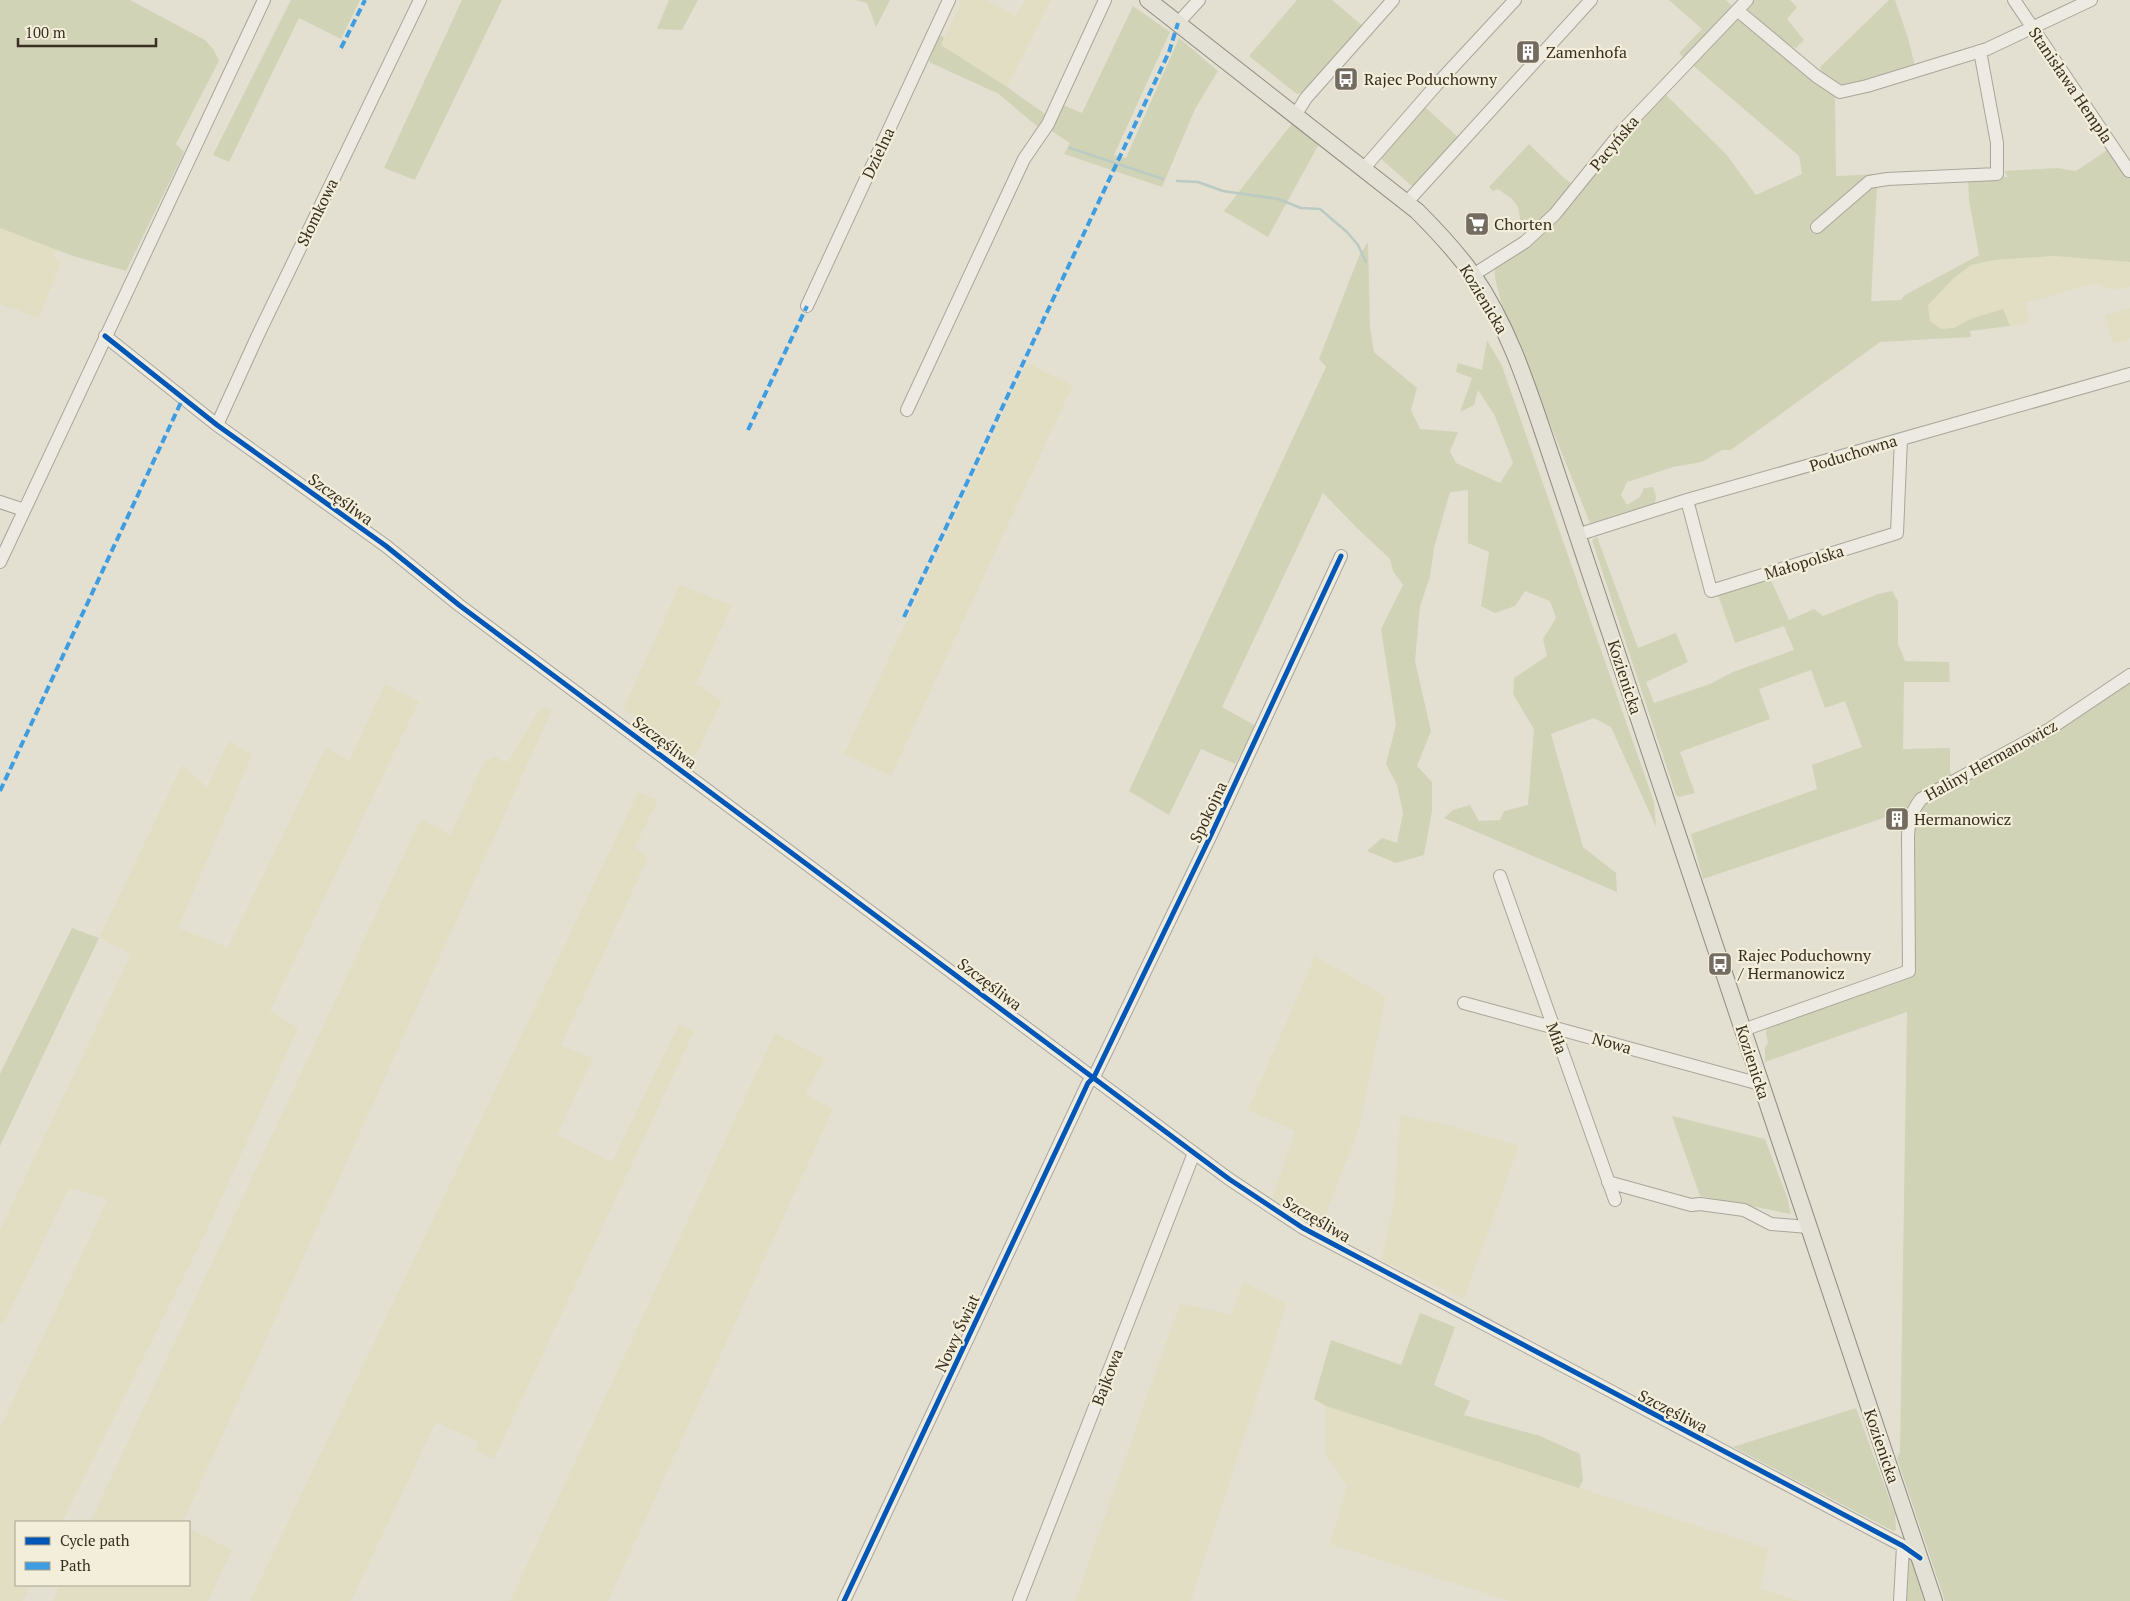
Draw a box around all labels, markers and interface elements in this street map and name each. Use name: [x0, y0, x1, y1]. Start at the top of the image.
scale bar: [18, 15, 155, 47]
text: 100 m: [25, 22, 66, 42]
street label: Stanisława Hempla: [2024, 22, 2118, 148]
building icon: Zamenhofa: [1515, 39, 1541, 65]
place label: Zamenhofa: [1546, 41, 1627, 63]
bus stop icon: Rajec Poduchowny: [1333, 66, 1359, 92]
place label: Rajec Poduchowny: [1364, 68, 1498, 90]
street label: Pacyńska: [1584, 111, 1644, 175]
street label: Dzielna: [857, 124, 899, 182]
street label: Słomkowa: [291, 174, 343, 250]
supermarket icon: Chorten: [1464, 211, 1490, 237]
place label: Chorten: [1494, 213, 1553, 235]
street label: Kozienicka: [1455, 260, 1513, 338]
street label: Poduchowna: [1806, 429, 1900, 477]
street label: Szczęśliwa: [304, 468, 378, 530]
street label: Małopolska: [1762, 539, 1846, 585]
street label: Kozienicka: [1603, 637, 1647, 717]
street label: Szczęśliwa: [628, 711, 702, 773]
street label: Haliny Hermanowicz: [1921, 714, 2061, 806]
street label: Spokojna: [1184, 778, 1232, 846]
building icon: Hermanowicz: [1884, 806, 1910, 832]
place label: Hermanowicz: [1914, 808, 2011, 830]
place label: Rajec Poduchowny / Hermanowicz: [1737, 944, 1872, 984]
bus stop icon: Rajec Poduchowny / Hermanowicz: [1707, 951, 1733, 977]
street label: Szczęśliwa: [953, 953, 1027, 1015]
street label: Miła: [1541, 1019, 1573, 1057]
street label: Kozienicka: [1731, 1022, 1775, 1102]
street label: Nowa: [1590, 1027, 1634, 1059]
street label: Szczęśliwa: [1279, 1191, 1355, 1247]
street label: Nowy Świat: [929, 1290, 985, 1376]
street label: Bajkowa: [1086, 1346, 1128, 1408]
street label: Szczęśliwa: [1634, 1384, 1712, 1438]
street label: Kozienicka: [1859, 1406, 1905, 1486]
legend: [15, 1521, 190, 1586]
text: Cycle path: [60, 1530, 130, 1550]
text: Path: [60, 1555, 91, 1575]

